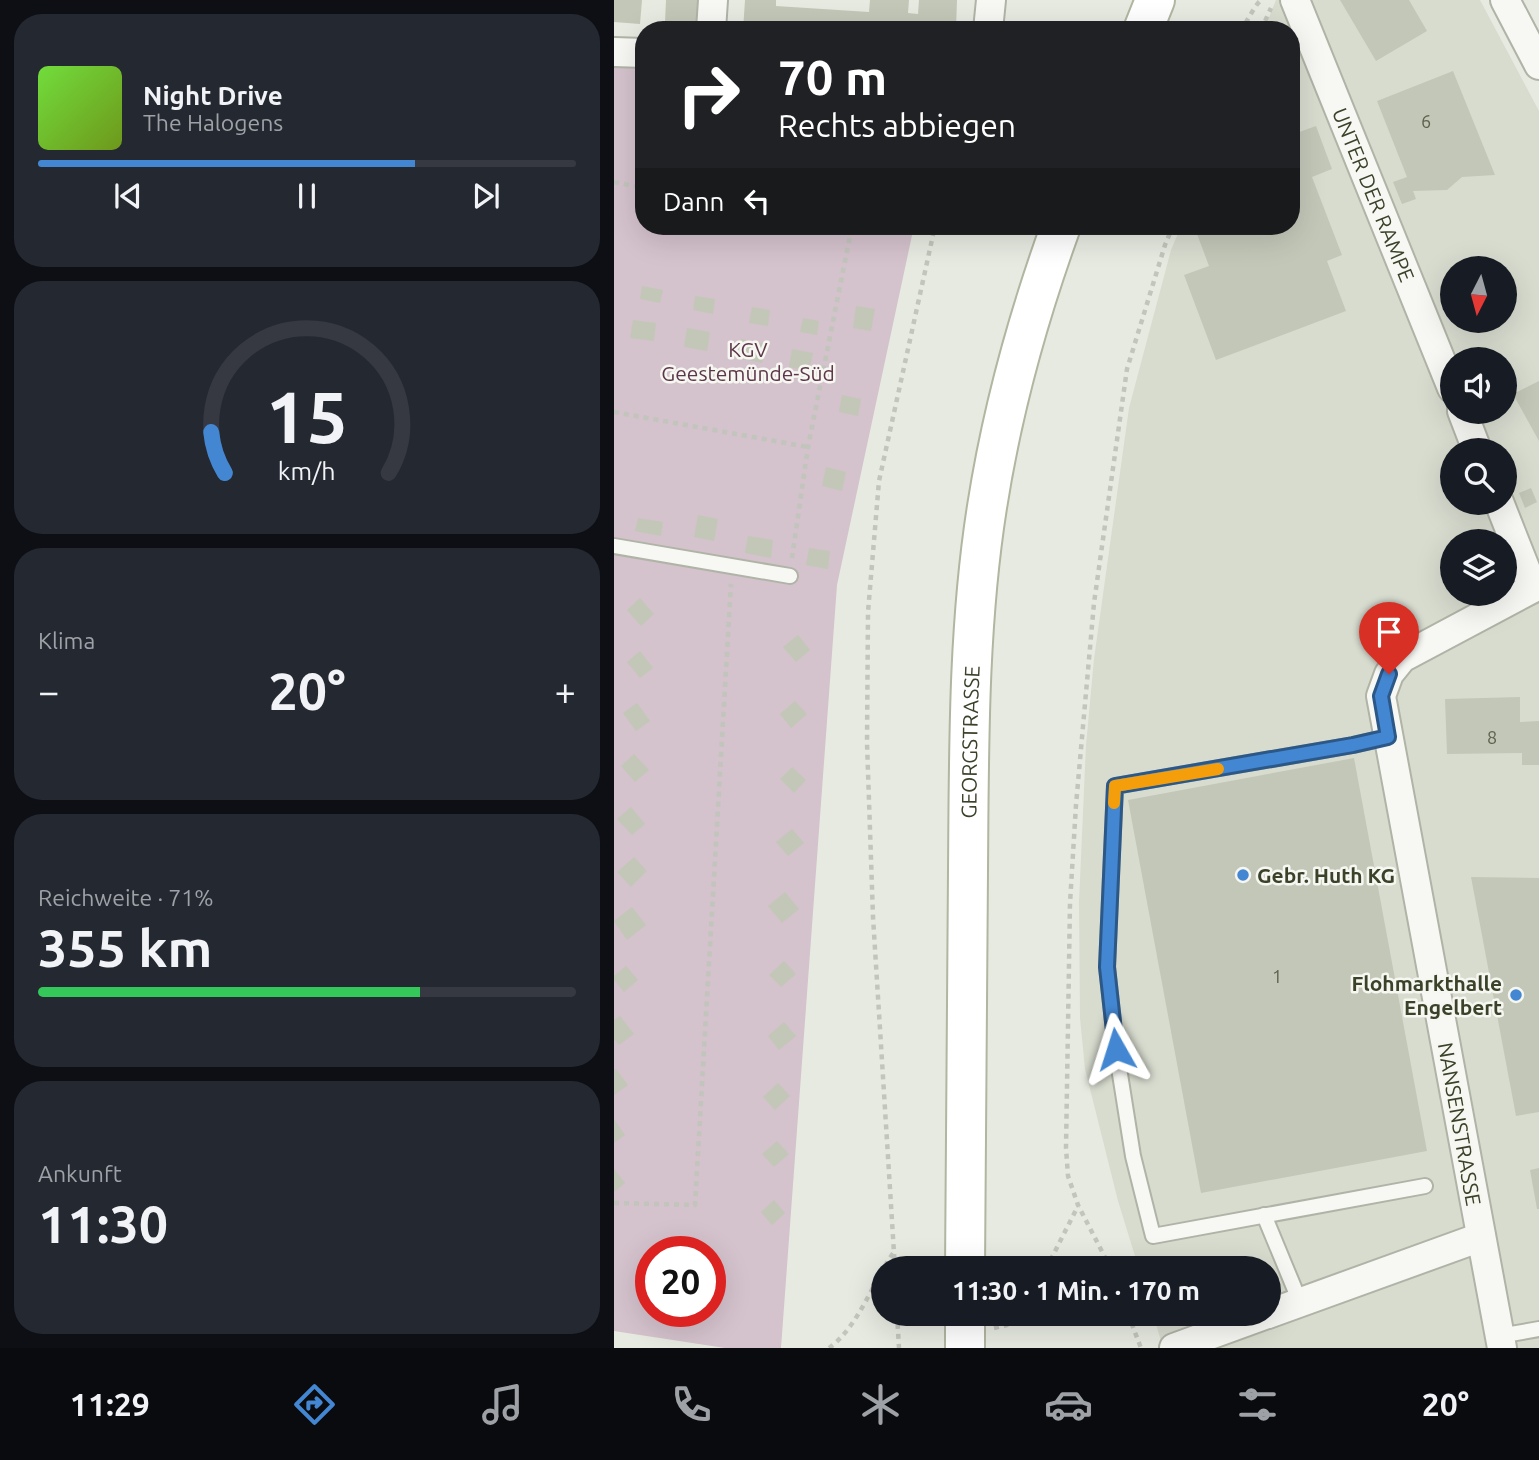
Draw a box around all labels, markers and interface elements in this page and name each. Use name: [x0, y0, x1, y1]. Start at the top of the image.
icon: right: [663, 49, 754, 140]
text: 70 m: [778, 49, 887, 104]
text: Night Drive: [143, 81, 283, 110]
street label: UNTER DER RAMPE: [1328, 104, 1420, 285]
text: Rechts abbiegen: [778, 107, 1016, 143]
text: The Halogens: [143, 110, 283, 135]
house number: 6: [1421, 111, 1431, 131]
icon: previous: [109, 177, 147, 215]
icon: pause: [288, 177, 326, 215]
icon: next: [467, 177, 505, 215]
icon: left: [738, 182, 776, 220]
text: Dann: [663, 187, 724, 216]
north arrow: [1440, 256, 1517, 332]
map controls: [1440, 256, 1517, 606]
park label: KGV Geestemünde-Süd: [661, 337, 835, 385]
button: sound: [1440, 347, 1517, 424]
text: 15: [266, 376, 348, 458]
button: search: [1440, 438, 1517, 515]
text: km/h: [278, 457, 336, 485]
button: layers: [1440, 529, 1517, 606]
pin: [1359, 602, 1419, 674]
icon: arrive: [1370, 613, 1408, 651]
text: Klima: [38, 628, 95, 653]
text: 20°: [268, 662, 346, 720]
street label: GEORGSTRASSE: [956, 665, 984, 819]
text: −: [38, 670, 59, 712]
text: +: [555, 670, 576, 712]
house number: 8: [1487, 727, 1497, 747]
place label: Gebr. Huth KG: [1257, 863, 1395, 887]
marker: Gebr. Huth KG: [1235, 867, 1251, 883]
text: Reichweite · 71%: [38, 885, 214, 910]
text: 355 km: [38, 919, 212, 977]
house number: 1: [1272, 966, 1282, 986]
place label: Flohmarkthalle Engelbert: [1352, 971, 1502, 1019]
marker: Flohmarkthalle Engelbert: [1508, 987, 1524, 1003]
position arrow: [1079, 1012, 1153, 1086]
street label: NANSENSTRASSE: [1434, 1040, 1486, 1208]
text: Ankunft: [38, 1161, 122, 1186]
text: 11:30: [38, 1195, 168, 1253]
speed limit sign: 20: [635, 1236, 726, 1327]
text: 11:30 · 1 Min. · 170 m: [952, 1276, 1200, 1305]
icon: directions: [290, 1380, 339, 1429]
icon: music: [478, 1380, 527, 1429]
icon: phone: [667, 1380, 716, 1429]
icon: climate: [856, 1380, 905, 1429]
icon: car: [1044, 1380, 1093, 1429]
icon: filters: [1233, 1380, 1282, 1429]
text: 11:29: [70, 1386, 150, 1422]
text: 20°: [1422, 1386, 1469, 1422]

